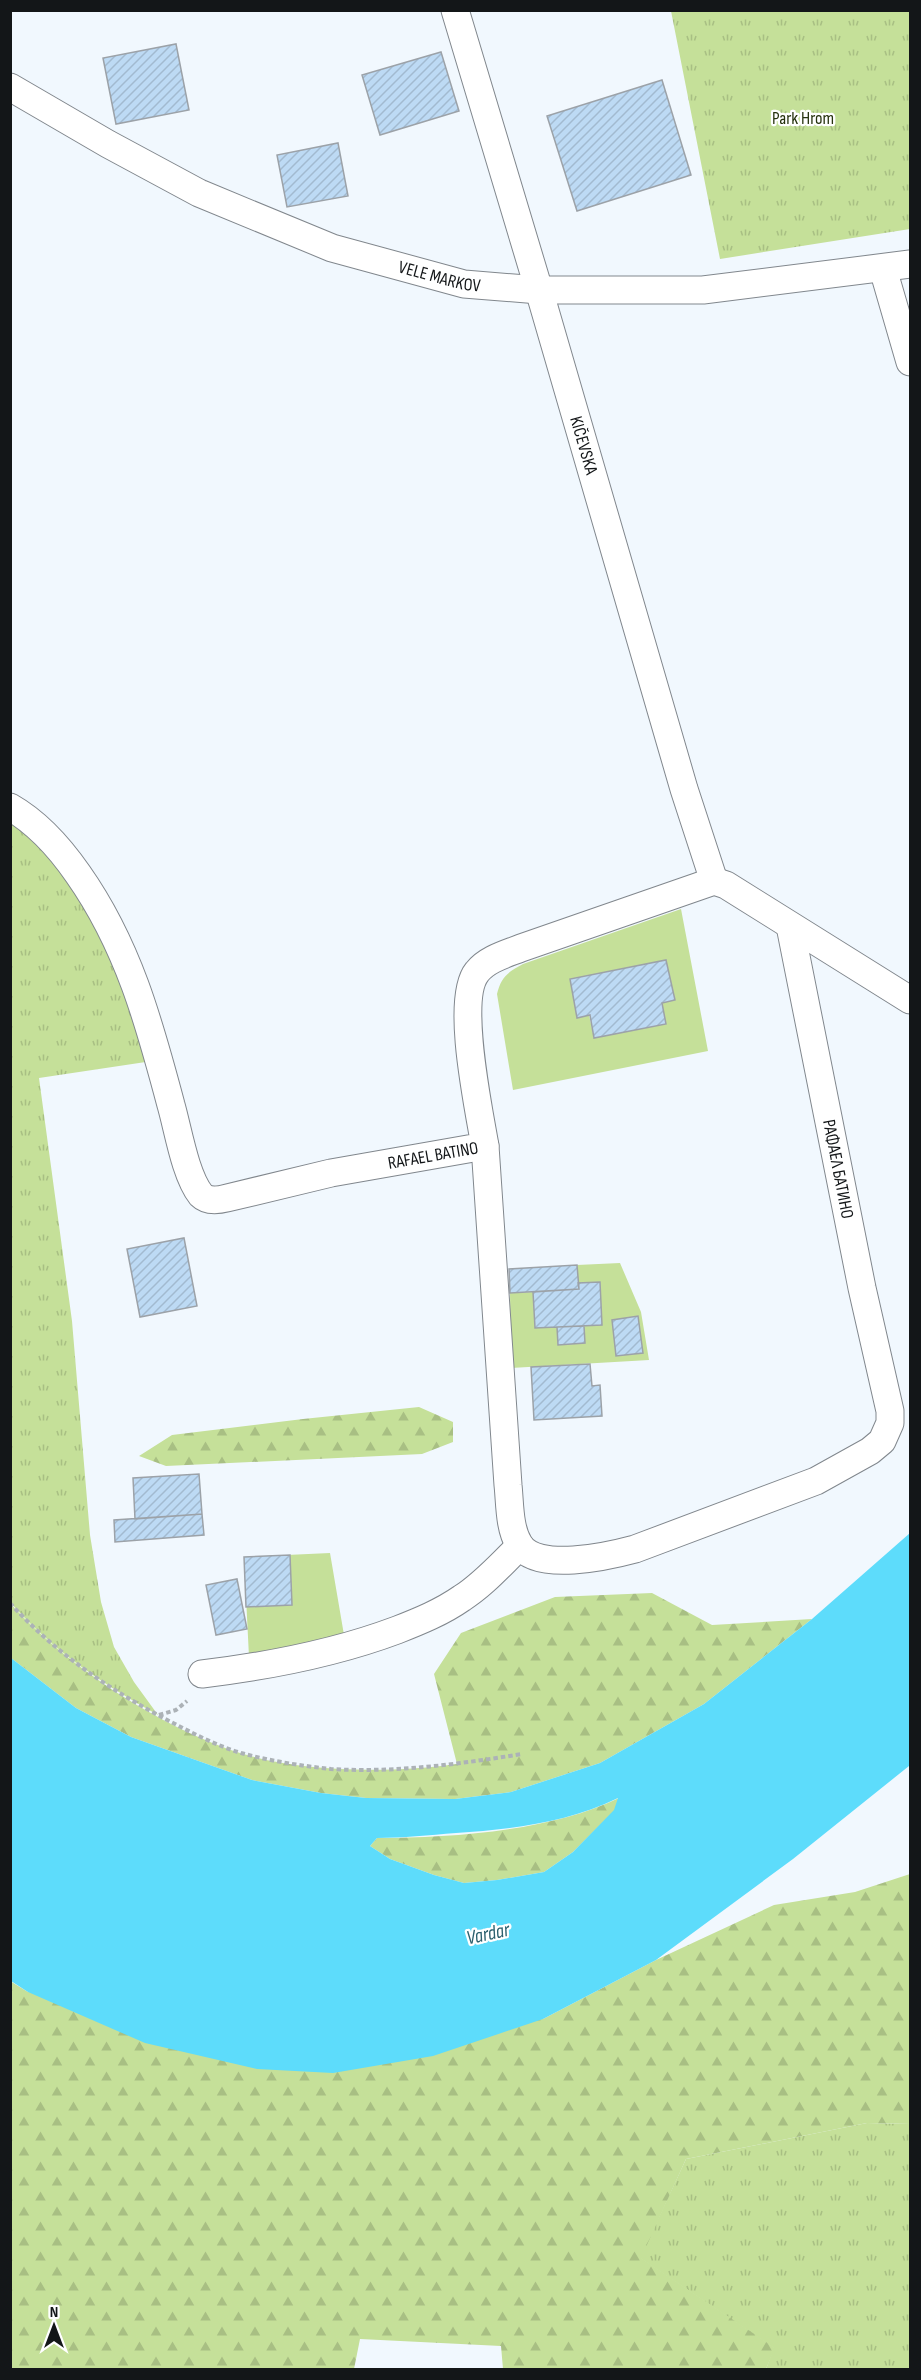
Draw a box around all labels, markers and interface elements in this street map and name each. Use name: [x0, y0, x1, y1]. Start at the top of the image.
park label: Park Hrom: [772, 108, 834, 129]
street label: VELE MARKOV: [396, 256, 481, 296]
street label: KIČEVSKA: [566, 414, 603, 477]
street label: РАФАЕЛ БАТИНО: [818, 1118, 858, 1220]
street label: RAFAEL BATINO: [386, 1137, 480, 1173]
water label: Vardar: [464, 1917, 513, 1950]
north arrow: [24, 2296, 84, 2356]
text: N: [50, 2303, 58, 2322]

